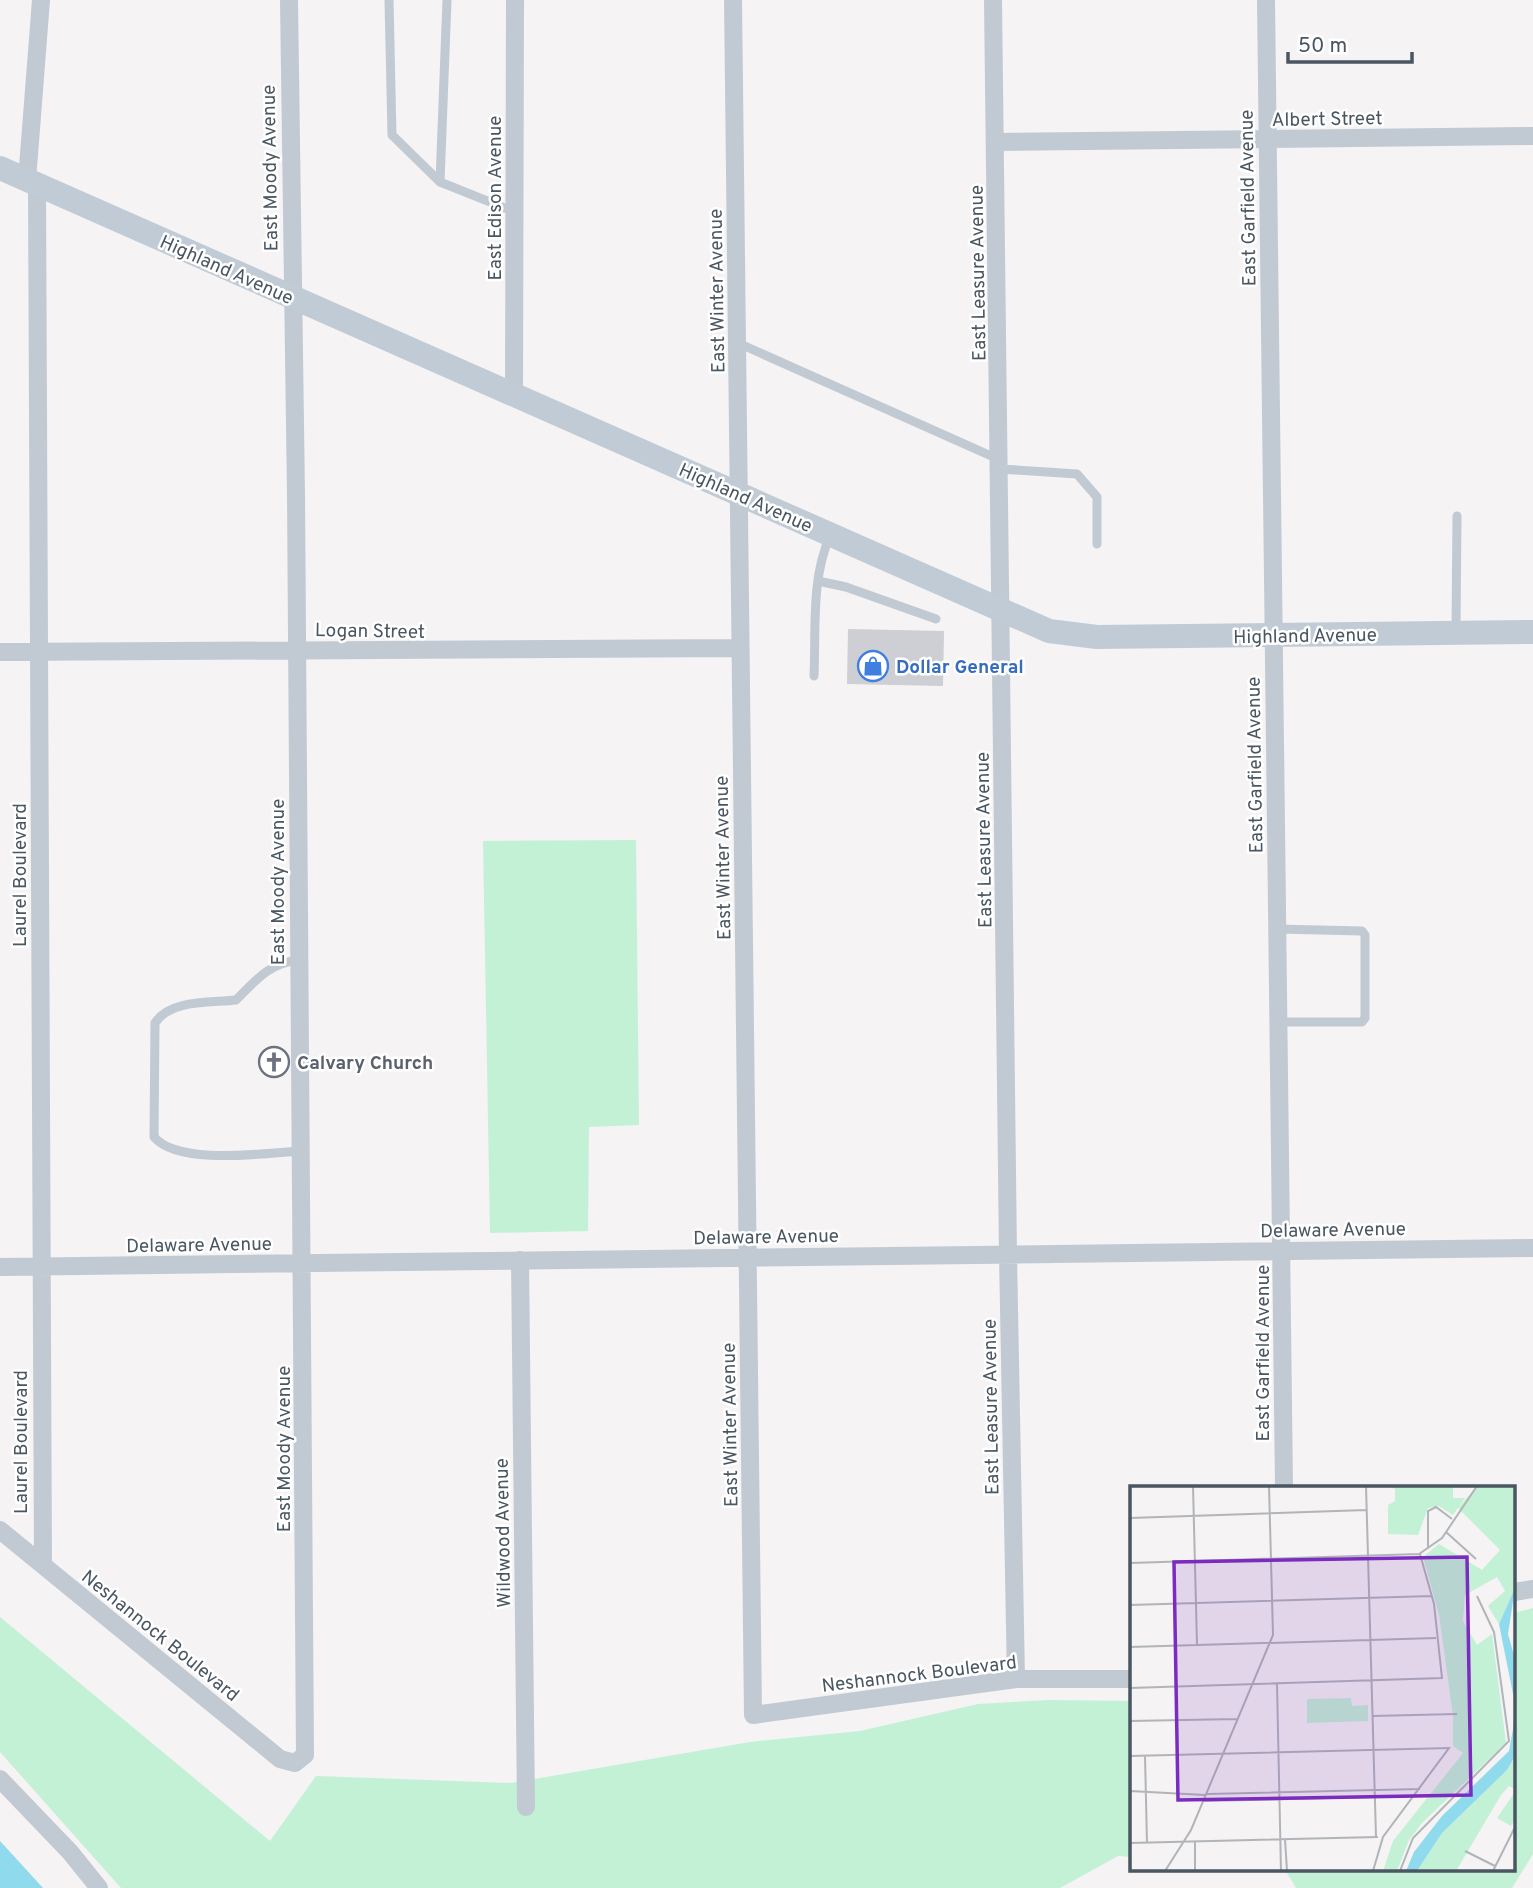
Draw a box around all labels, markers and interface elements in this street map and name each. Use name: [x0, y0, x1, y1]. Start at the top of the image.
scale bar: [1288, 21, 1412, 65]
text: 50 m: [1298, 33, 1347, 60]
street label: East Moody Avenue: [258, 84, 284, 252]
street label: Albert Street: [1271, 107, 1383, 133]
street label: East Garfield Avenue: [1235, 109, 1263, 287]
street label: East Edison Avenue: [484, 115, 508, 281]
street label: East Leasure Avenue: [965, 185, 993, 361]
street label: East Winter Avenue: [705, 209, 731, 373]
street label: Highland Avenue: [156, 231, 297, 311]
street label: Highland Avenue: [675, 459, 816, 539]
street label: Logan Street: [315, 619, 425, 645]
street label: Highland Avenue: [1233, 624, 1377, 650]
shop icon: Dollar General: [856, 649, 890, 683]
place label: Dollar General: [896, 656, 1024, 680]
street label: East Garfield Avenue: [1242, 676, 1270, 854]
street label: East Leasure Avenue: [971, 752, 999, 928]
street label: East Winter Avenue: [711, 776, 737, 940]
street label: East Moody Avenue: [267, 799, 291, 965]
street label: Laurel Boulevard: [9, 803, 33, 947]
church icon: Calvary Church: [257, 1045, 291, 1079]
place label: Calvary Church: [297, 1052, 433, 1076]
street label: Delaware Avenue: [1260, 1218, 1406, 1244]
street label: Delaware Avenue: [693, 1225, 839, 1251]
street label: Delaware Avenue: [126, 1233, 272, 1259]
street label: East Garfield Avenue: [1252, 1265, 1276, 1441]
street label: East Leasure Avenue: [978, 1319, 1006, 1495]
street label: East Winter Avenue: [718, 1343, 744, 1507]
street label: East Moody Avenue: [273, 1366, 297, 1532]
street label: Laurel Boulevard: [10, 1370, 34, 1514]
street label: Wildwood Avenue: [491, 1458, 517, 1608]
inset map: [1130, 1486, 1516, 1870]
street label: Neshannock Boulevard: [76, 1565, 244, 1708]
street label: Neshannock Boulevard: [820, 1651, 1018, 1699]

